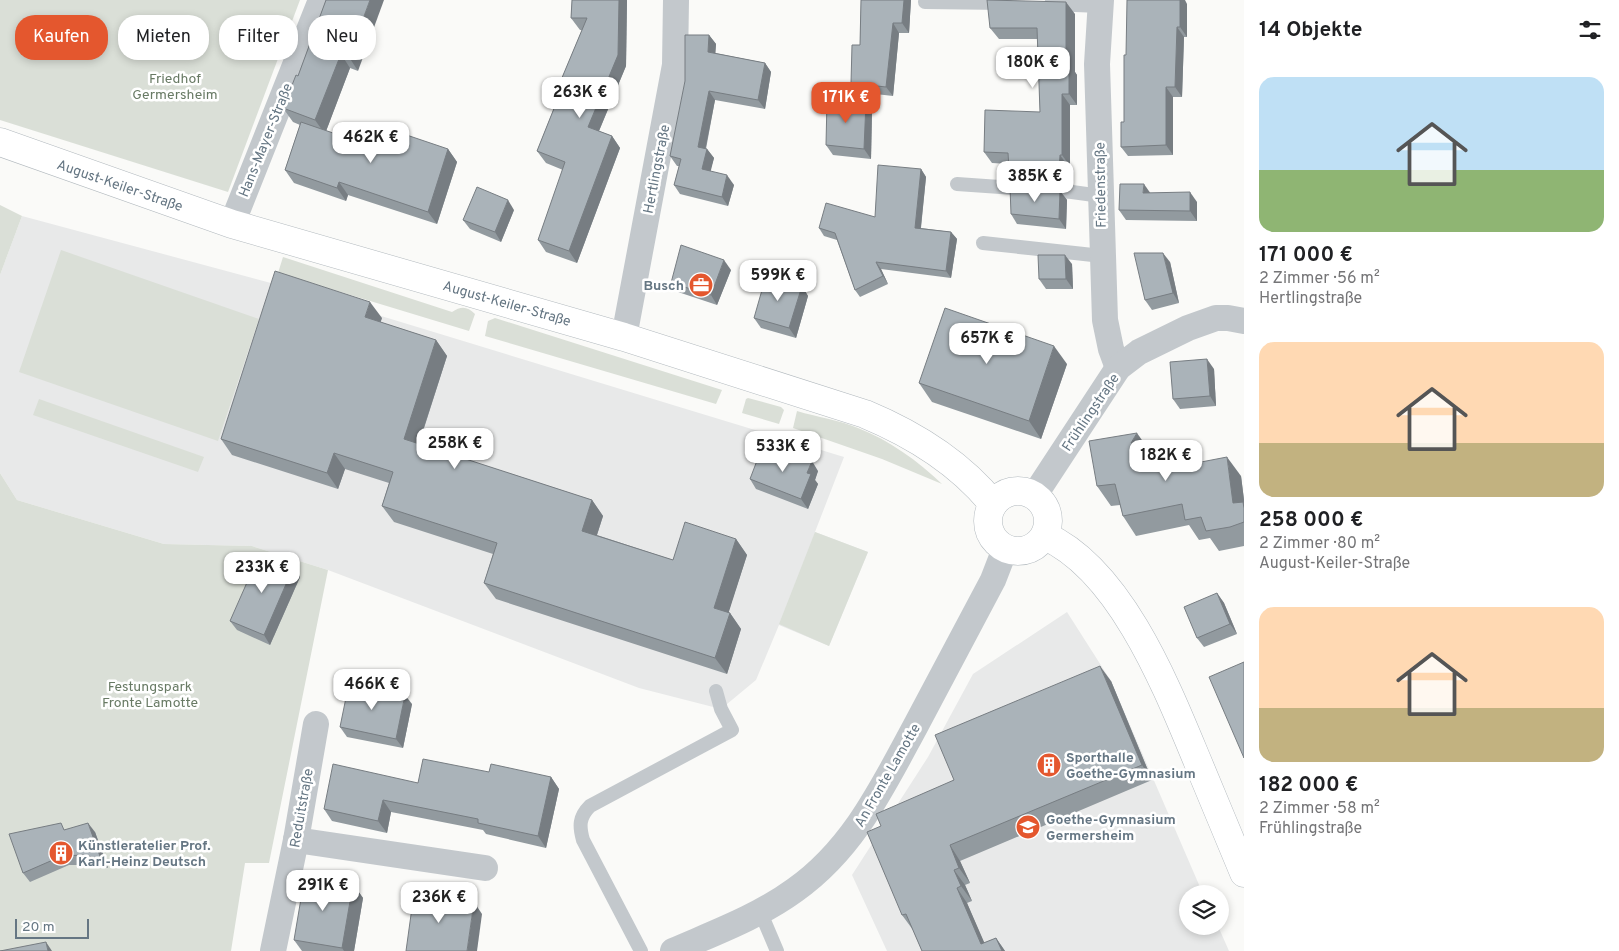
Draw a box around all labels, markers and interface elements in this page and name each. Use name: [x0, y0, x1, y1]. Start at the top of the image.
chip: Kaufen: [15, 15, 108, 60]
chip: Mieten: [118, 15, 209, 60]
chip: Filter: [219, 15, 298, 60]
chip: Neu: [308, 15, 376, 60]
icon: filters: [1576, 16, 1604, 44]
text: 14 Objekte: [1259, 17, 1363, 44]
pin: 180K €: [992, 46, 1074, 89]
text: 180K €: [1007, 53, 1059, 73]
park label: Friedhof Germersheim: [132, 71, 218, 104]
pin: 263K €: [539, 76, 621, 119]
street label: Hans-Mayer-Straße: [236, 81, 297, 200]
pin: 171K €: [805, 82, 887, 124]
text: 263K €: [553, 83, 607, 103]
text: 171K €: [822, 88, 870, 108]
icon: home: [1387, 109, 1477, 199]
pin: 462K €: [330, 121, 412, 164]
street label: Hertlingstraße: [641, 123, 674, 215]
text: 462K €: [343, 128, 399, 148]
street label: Friedenstraße: [1092, 142, 1111, 228]
street label: August-Keiler-Straße: [54, 157, 185, 216]
pin: 385K €: [994, 160, 1076, 203]
text: 385K €: [1008, 167, 1062, 187]
text: 171 000 €: [1259, 242, 1353, 269]
pin: 599K €: [737, 260, 819, 302]
text: 599K €: [751, 266, 805, 286]
text: 2 Zimmer · 56 m²: [1259, 269, 1380, 289]
office icon: Busch: [688, 272, 714, 298]
street label: August-Keiler-Straße: [441, 278, 572, 331]
place label: Busch: [643, 278, 684, 295]
text: Hertlingstraße: [1259, 289, 1362, 309]
pin: 657K €: [946, 322, 1028, 365]
text: 657K €: [960, 329, 1014, 349]
street label: Frühlingstraße: [1059, 371, 1124, 455]
icon: home: [1387, 374, 1477, 464]
pin: 258K €: [414, 428, 496, 470]
pin: 533K €: [742, 430, 824, 473]
text: 258K €: [427, 434, 483, 454]
text: 533K €: [756, 437, 810, 457]
pin: 182K €: [1125, 440, 1207, 482]
text: 182K €: [1140, 446, 1192, 466]
text: 258 000 €: [1259, 507, 1363, 534]
text: 2 Zimmer · 80 m²: [1259, 534, 1380, 554]
pin: 233K €: [221, 552, 303, 594]
text: August-Keiler-Straße: [1259, 554, 1410, 574]
text: 233K €: [235, 558, 289, 578]
icon: home: [1387, 639, 1477, 729]
pin: 466K €: [331, 668, 413, 711]
text: 466K €: [344, 675, 400, 695]
park label: Festungspark Fronte Lamotte: [102, 679, 198, 712]
street label: An Fronte Lamotte: [852, 721, 925, 831]
place label: Sporthalle Goethe-Gymnasium: [1066, 750, 1196, 783]
building icon: Sporthalle Goethe-Gymnasium: [1036, 752, 1062, 778]
street label: Reduitstraße: [287, 767, 318, 849]
text: 182 000 €: [1259, 772, 1358, 799]
text: 2 Zimmer · 58 m²: [1259, 799, 1380, 819]
place label: Goethe-Gymnasium Germersheim: [1046, 812, 1176, 845]
school or university icon: Goethe-Gymnasium Germersheim: [1015, 814, 1041, 840]
text: Frühlingstraße: [1259, 819, 1362, 839]
place label: Künstleratelier Prof. Karl-Heinz Deutsch: [78, 838, 211, 871]
building icon: Künstleratelier Prof. Karl-Heinz Deutsch: [48, 840, 74, 866]
pin: 291K €: [282, 870, 364, 912]
text: 291K €: [297, 876, 349, 896]
pin: 236K €: [398, 882, 480, 924]
map controls: [1179, 885, 1229, 935]
button: layers: [1179, 885, 1229, 935]
text: 236K €: [412, 888, 466, 908]
scale bar: [15, 916, 89, 939]
text: 20 m: [22, 919, 55, 936]

